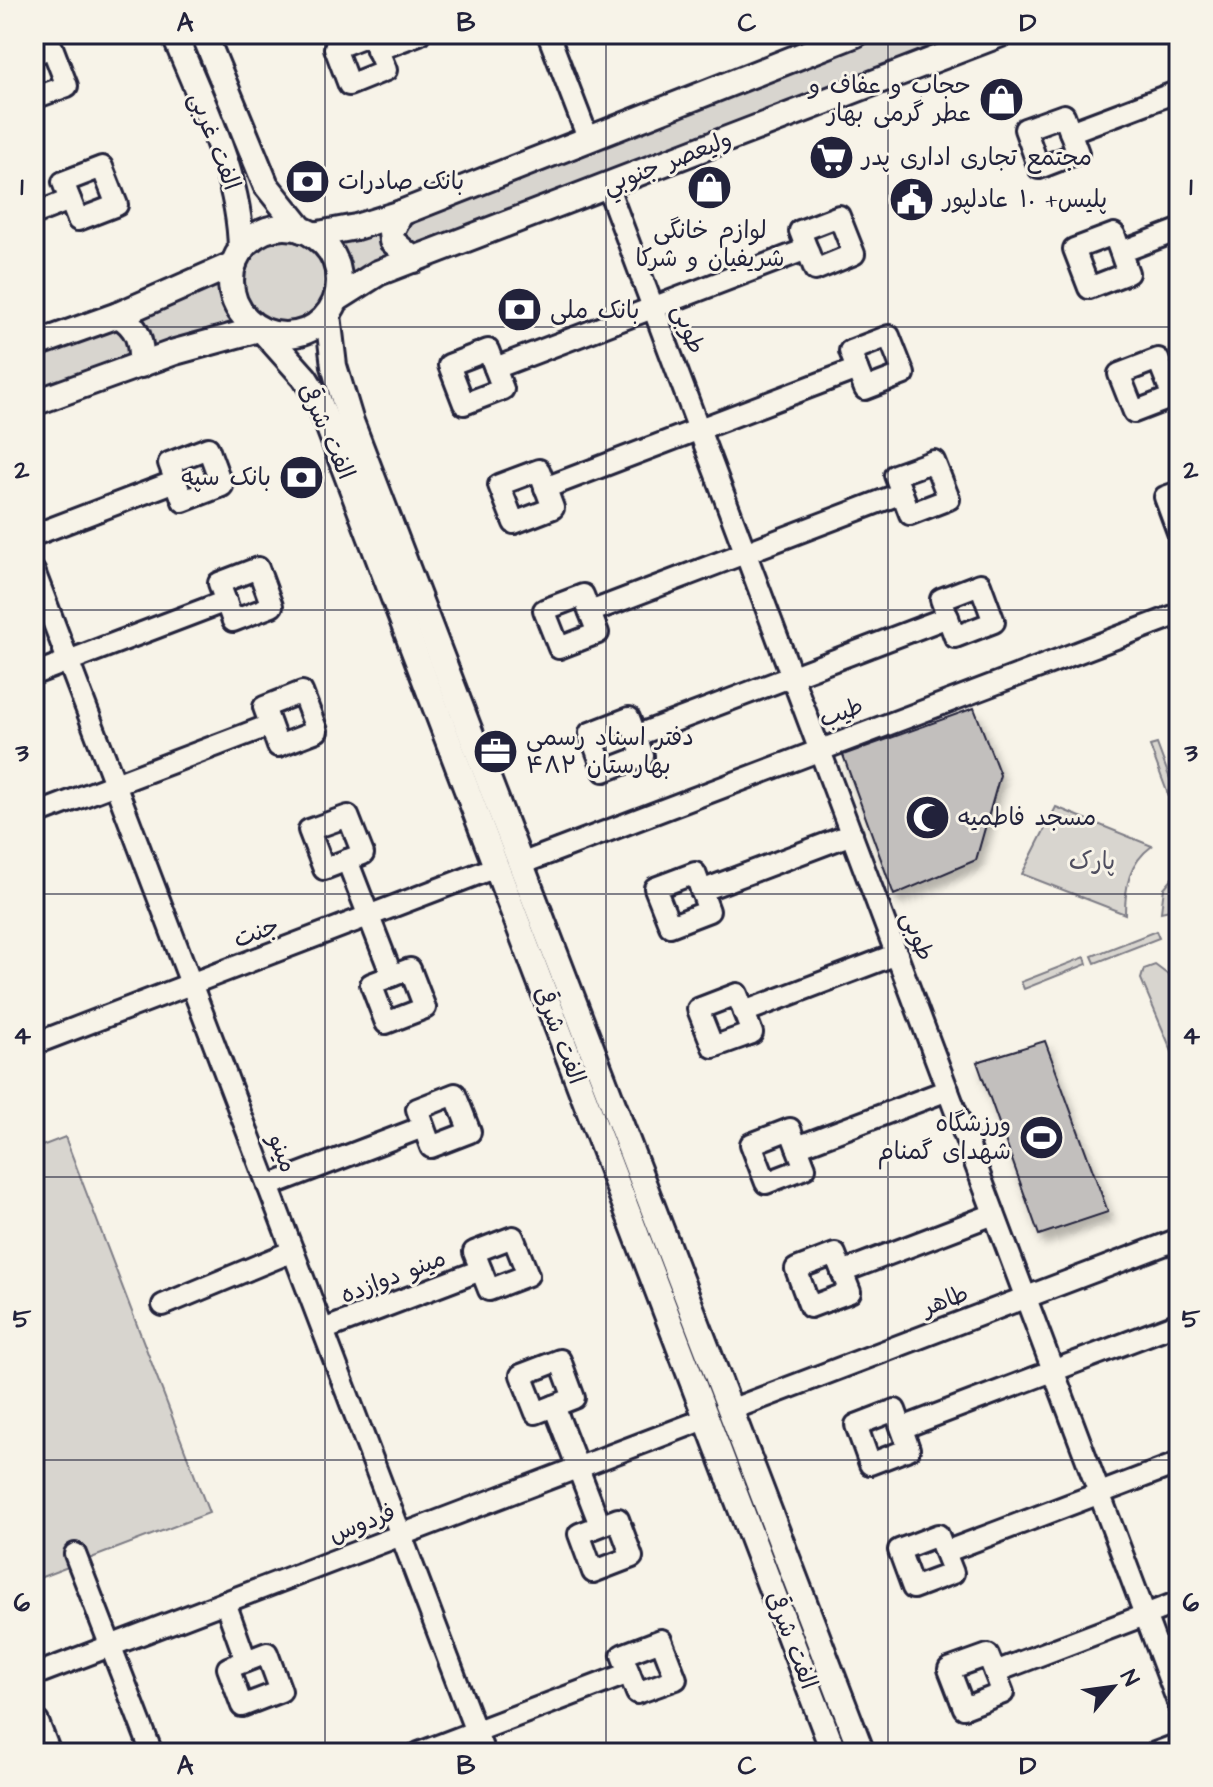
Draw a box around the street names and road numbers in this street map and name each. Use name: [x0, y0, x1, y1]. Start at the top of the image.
street label: الفت غربی: [180, 87, 248, 195]
street label: وليعصر جنوبي: [598, 123, 738, 206]
street label: طوبی: [663, 300, 713, 359]
street label: الفت شرقی: [290, 378, 362, 485]
street label: طیب: [814, 689, 868, 737]
street label: طوبی: [892, 907, 942, 966]
street label: جنت: [229, 909, 284, 957]
street label: الفت شرقی: [525, 981, 593, 1089]
street label: مینو: [259, 1128, 305, 1178]
street label: مینو دوازده: [336, 1241, 451, 1313]
street label: طاهر: [915, 1277, 974, 1326]
street label: فردوس: [324, 1496, 401, 1552]
street label: الفت شرقی: [757, 1586, 825, 1694]

